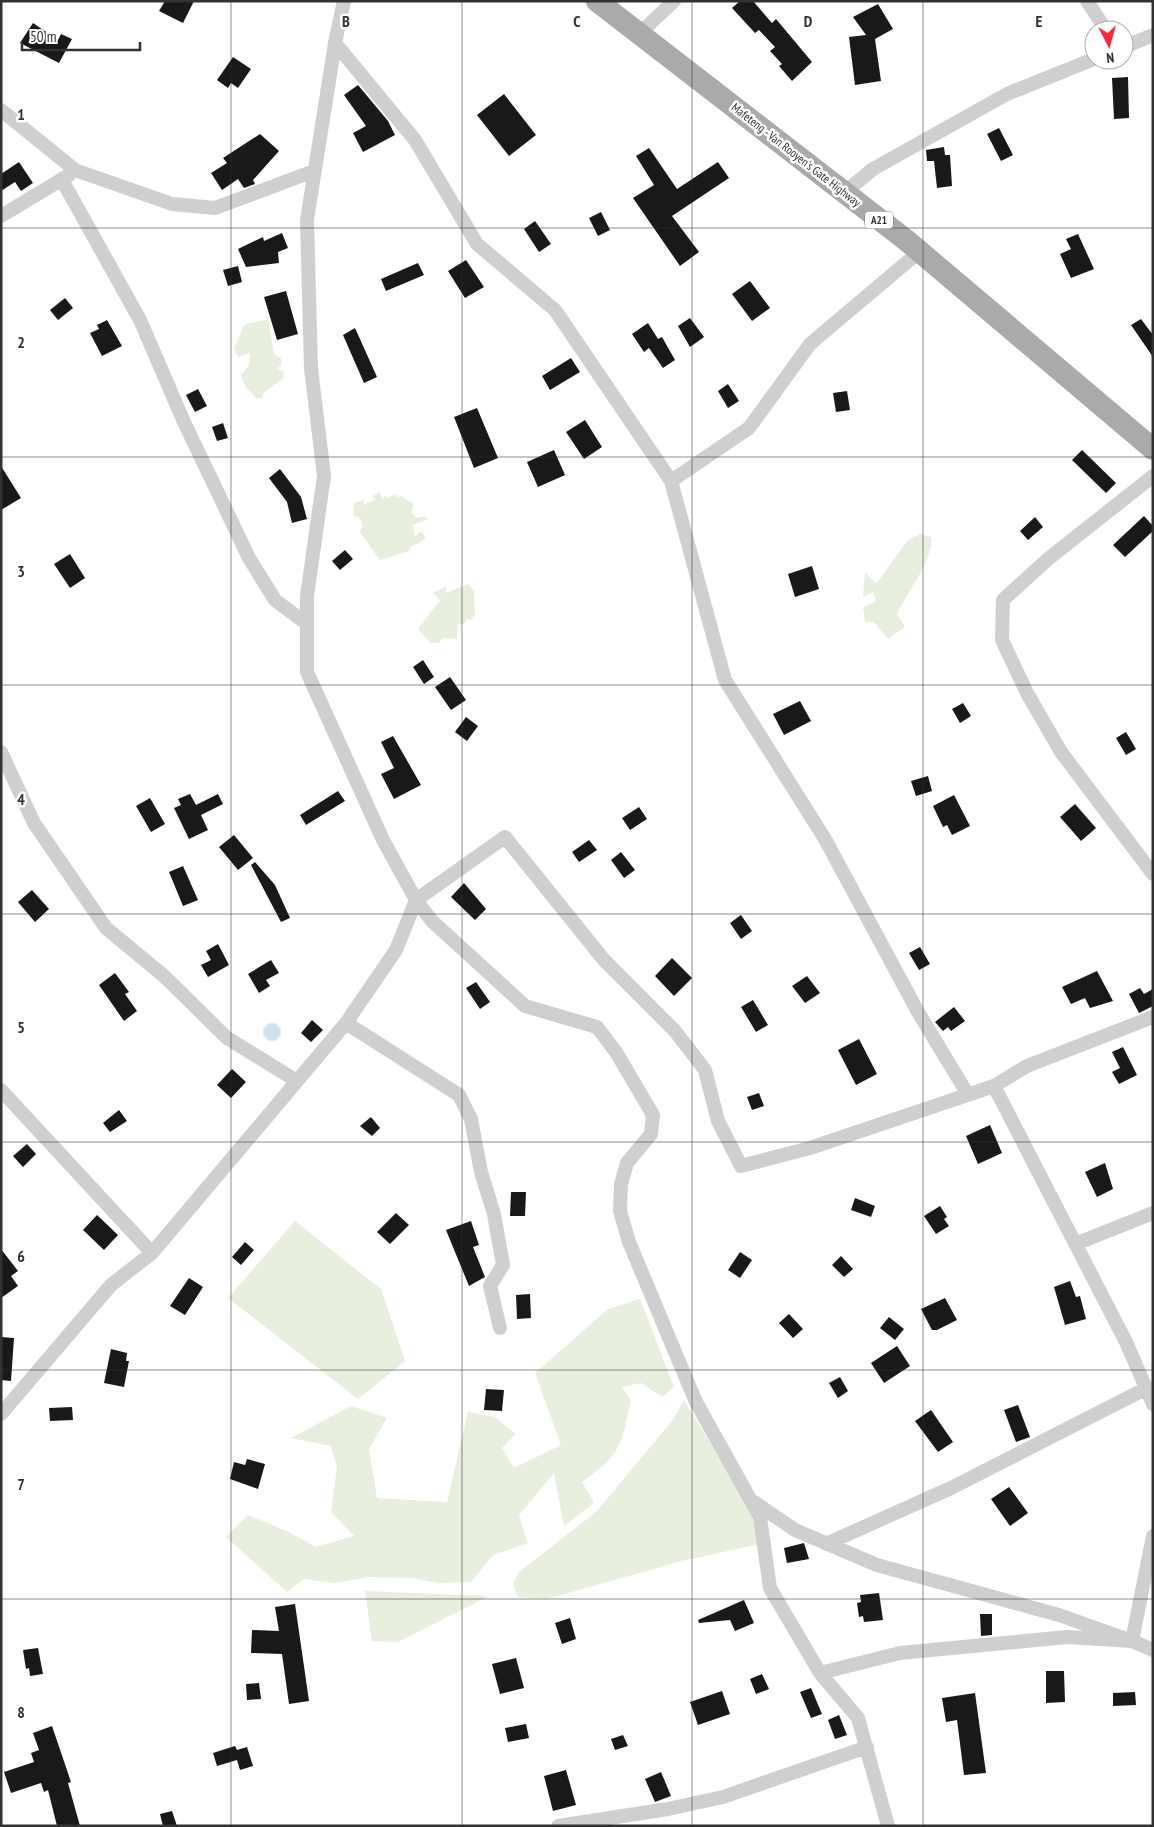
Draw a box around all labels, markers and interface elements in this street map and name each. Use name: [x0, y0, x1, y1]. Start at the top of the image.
text: B: [342, 11, 350, 31]
text: C: [573, 11, 581, 31]
text: D: [804, 11, 813, 31]
text: E: [1036, 11, 1043, 31]
scale bar: [22, 20, 140, 52]
north arrow: [1084, 20, 1134, 70]
text: 50 m: [30, 27, 56, 46]
text: N: [1106, 49, 1115, 67]
street label: Mafeteng - Van Rooyen's Gate Highway: [729, 100, 864, 210]
text: 1: [17, 104, 25, 124]
road number: A21: [865, 212, 893, 228]
text: 2: [17, 332, 25, 352]
text: 3: [17, 561, 25, 581]
text: 4: [17, 789, 25, 809]
text: 5: [17, 1017, 25, 1037]
text: 6: [17, 1246, 25, 1266]
text: 7: [17, 1474, 25, 1494]
text: 8: [17, 1702, 25, 1722]

